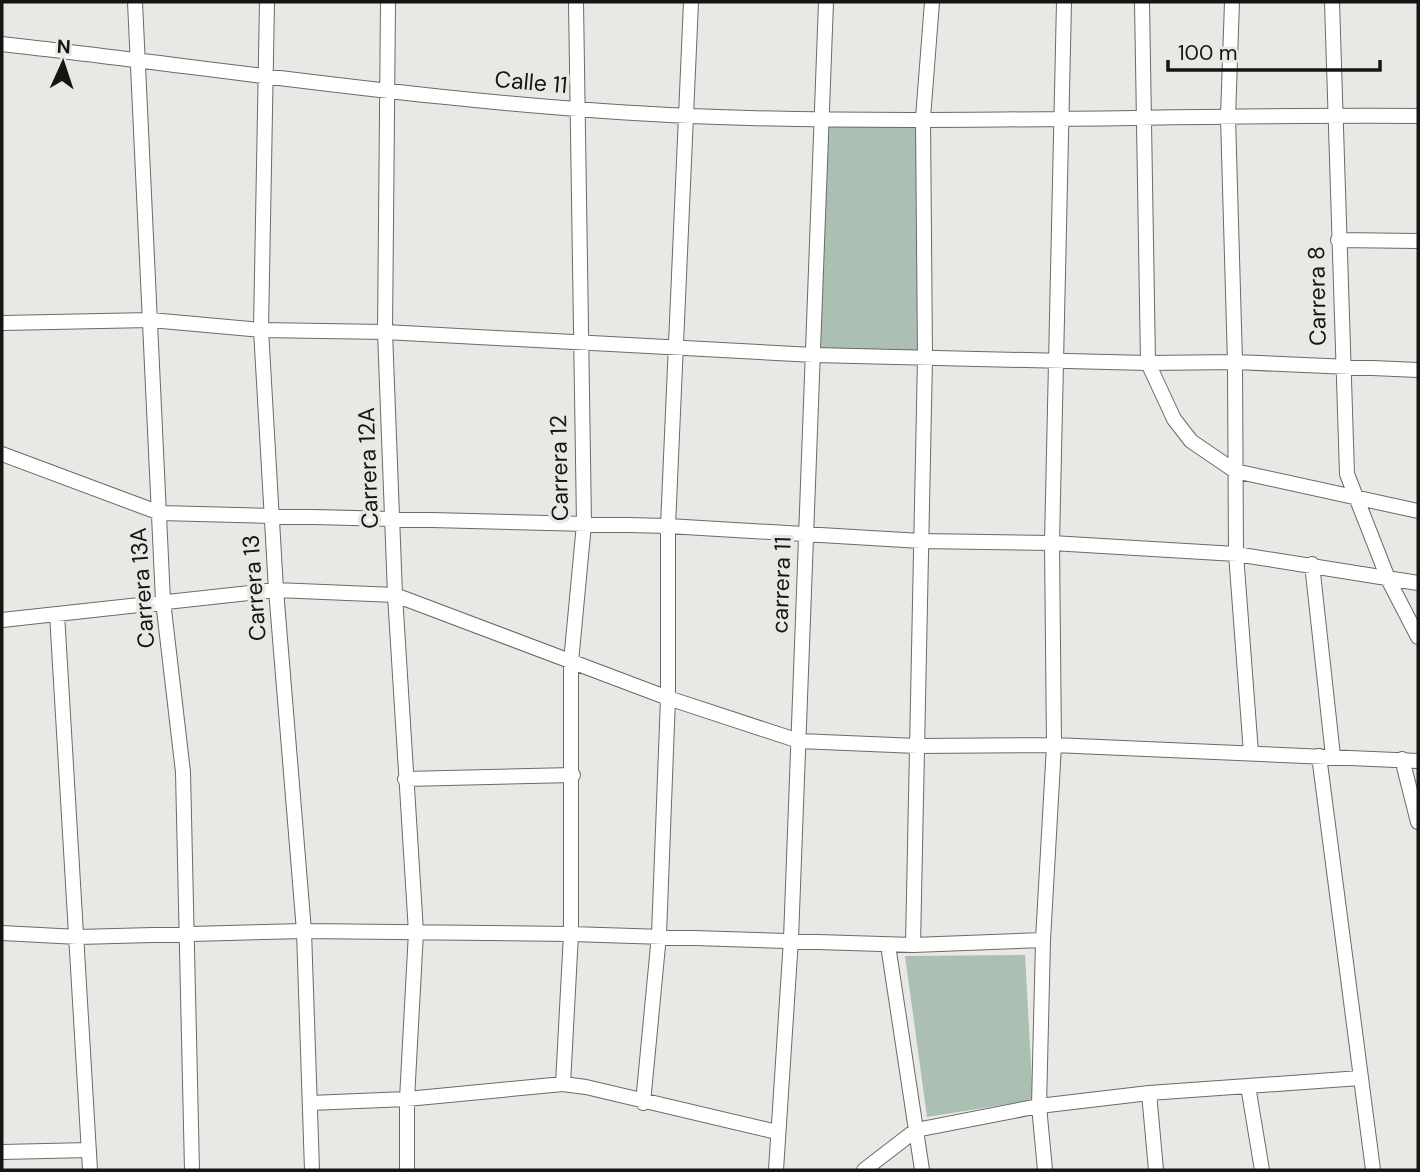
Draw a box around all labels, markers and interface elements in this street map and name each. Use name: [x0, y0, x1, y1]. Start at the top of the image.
north arrow: [28, 28, 98, 98]
scale bar: [1168, 28, 1380, 72]
text: N: [56, 34, 71, 59]
text: 100 m: [1178, 39, 1238, 67]
street label: Calle 11: [493, 64, 569, 100]
street label: Carrera 8: [1301, 246, 1333, 346]
street label: Carrera 12A: [351, 407, 385, 529]
street label: Carrera 12: [543, 415, 575, 521]
street label: Carrera 13A: [123, 527, 161, 649]
street label: Carrera 13: [235, 534, 273, 642]
street label: carrera 11: [764, 536, 798, 634]

